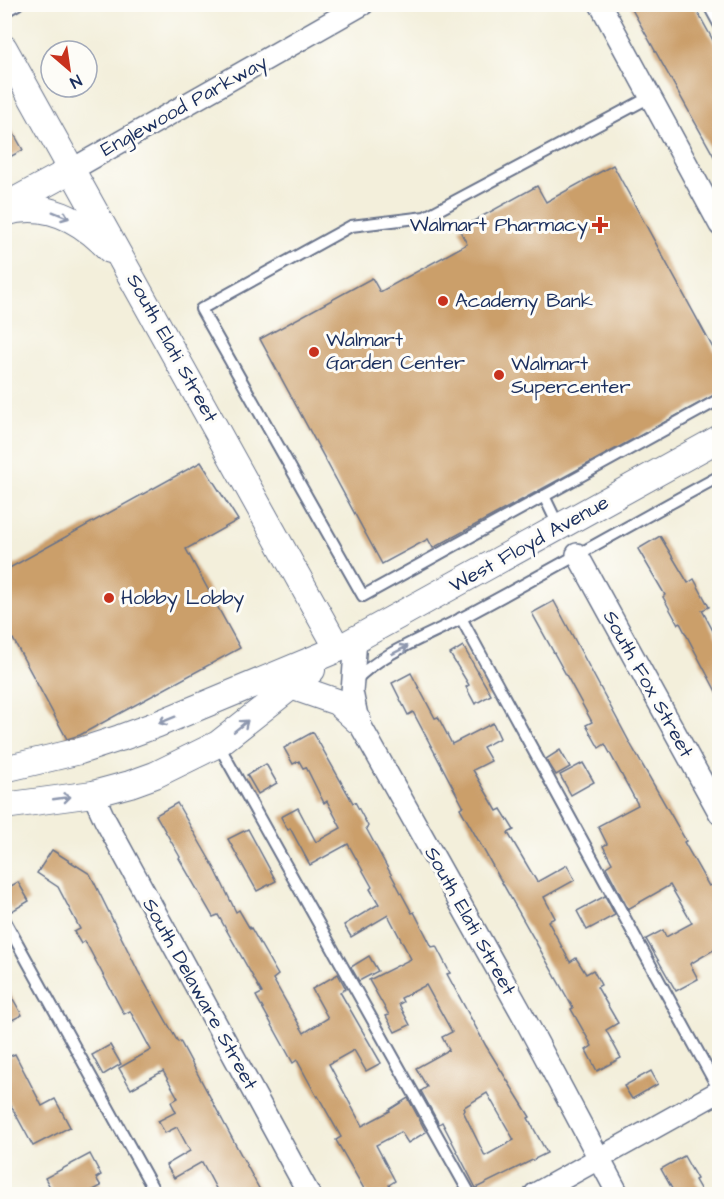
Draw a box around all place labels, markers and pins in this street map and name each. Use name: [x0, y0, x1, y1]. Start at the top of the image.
place label: Walmart Pharmacy: [410, 211, 588, 240]
marker: Walmart Pharmacy: [593, 218, 607, 232]
place label: Academy Bank: [455, 287, 593, 316]
marker: Academy Bank: [436, 294, 450, 308]
place label: Walmart Garden Center: [326, 326, 465, 377]
marker: Walmart Garden Center: [307, 345, 321, 359]
place label: Walmart Supercenter: [511, 350, 630, 401]
marker: Walmart Supercenter: [492, 368, 506, 382]
place label: Hobby Lobby: [121, 584, 244, 613]
marker: Hobby Lobby: [102, 591, 116, 605]

